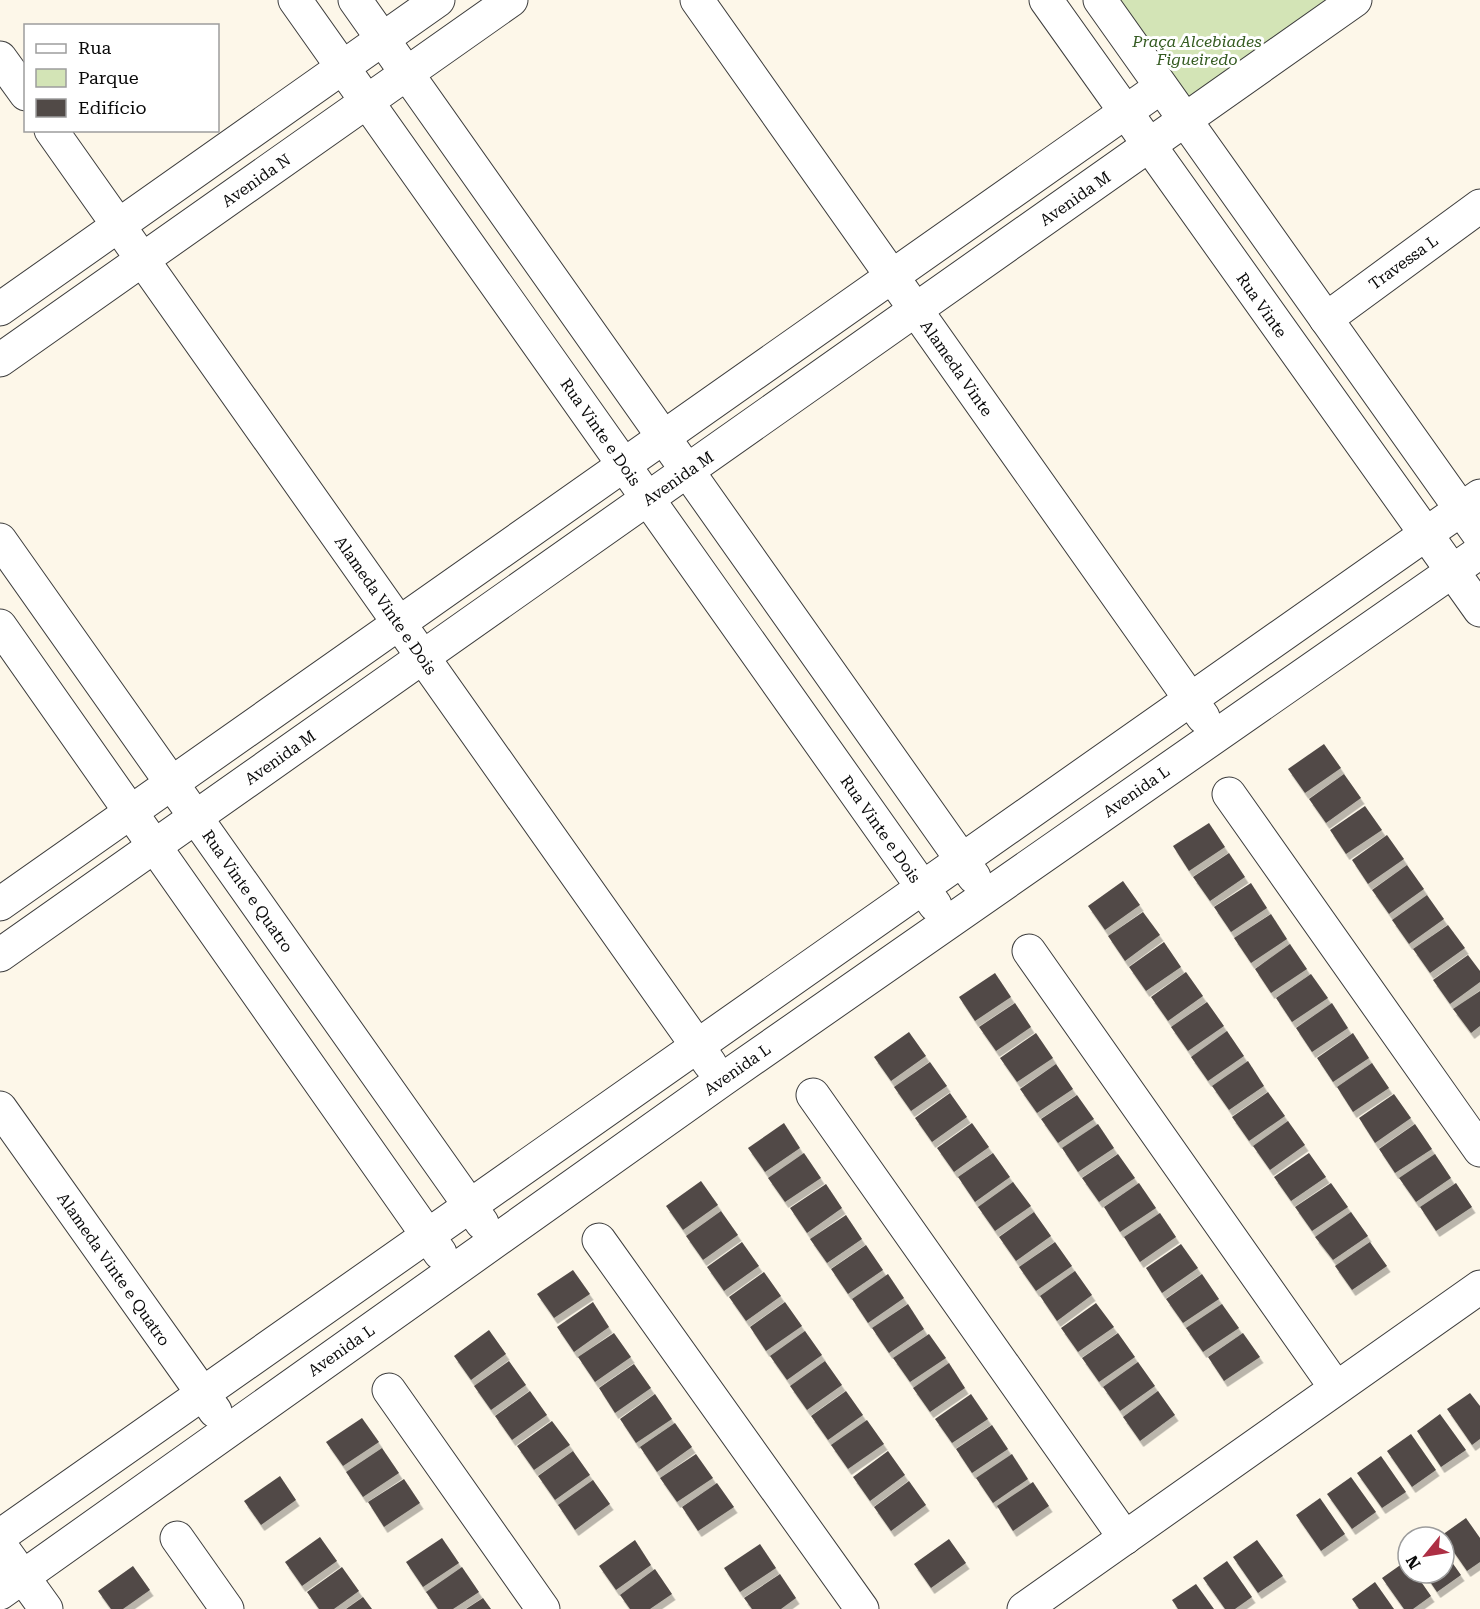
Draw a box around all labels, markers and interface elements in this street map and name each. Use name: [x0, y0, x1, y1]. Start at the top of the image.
legend: [24, 24, 219, 132]
park label: Praça Alcebiades Figueiredo: [1131, 32, 1262, 69]
text: Rua: [78, 37, 111, 58]
text: Parque: [78, 67, 139, 88]
text: Edifício: [78, 97, 146, 118]
street label: Avenida N: [218, 150, 295, 211]
street label: Avenida M: [1036, 167, 1114, 230]
street label: Travessa L: [1365, 231, 1442, 294]
street label: Rua Vinte: [1232, 269, 1291, 342]
street label: Alameda Vinte: [916, 317, 997, 420]
street label: Rua Vinte e Dois: [556, 375, 645, 490]
street label: Avenida M: [639, 447, 717, 510]
street label: Alameda Vinte e Dois: [331, 532, 441, 678]
street label: Avenida M: [241, 726, 319, 789]
street label: Avenida L: [1099, 762, 1173, 821]
street label: Rua Vinte e Dois: [836, 772, 925, 887]
street label: Rua Vinte e Quatro: [198, 826, 297, 956]
street label: Avenida L: [700, 1040, 774, 1099]
street label: Alameda Vinte e Quatro: [53, 1189, 174, 1350]
street label: Avenida L: [304, 1321, 378, 1380]
north arrow: [1396, 1525, 1456, 1585]
text: N: [1402, 1552, 1425, 1572]

